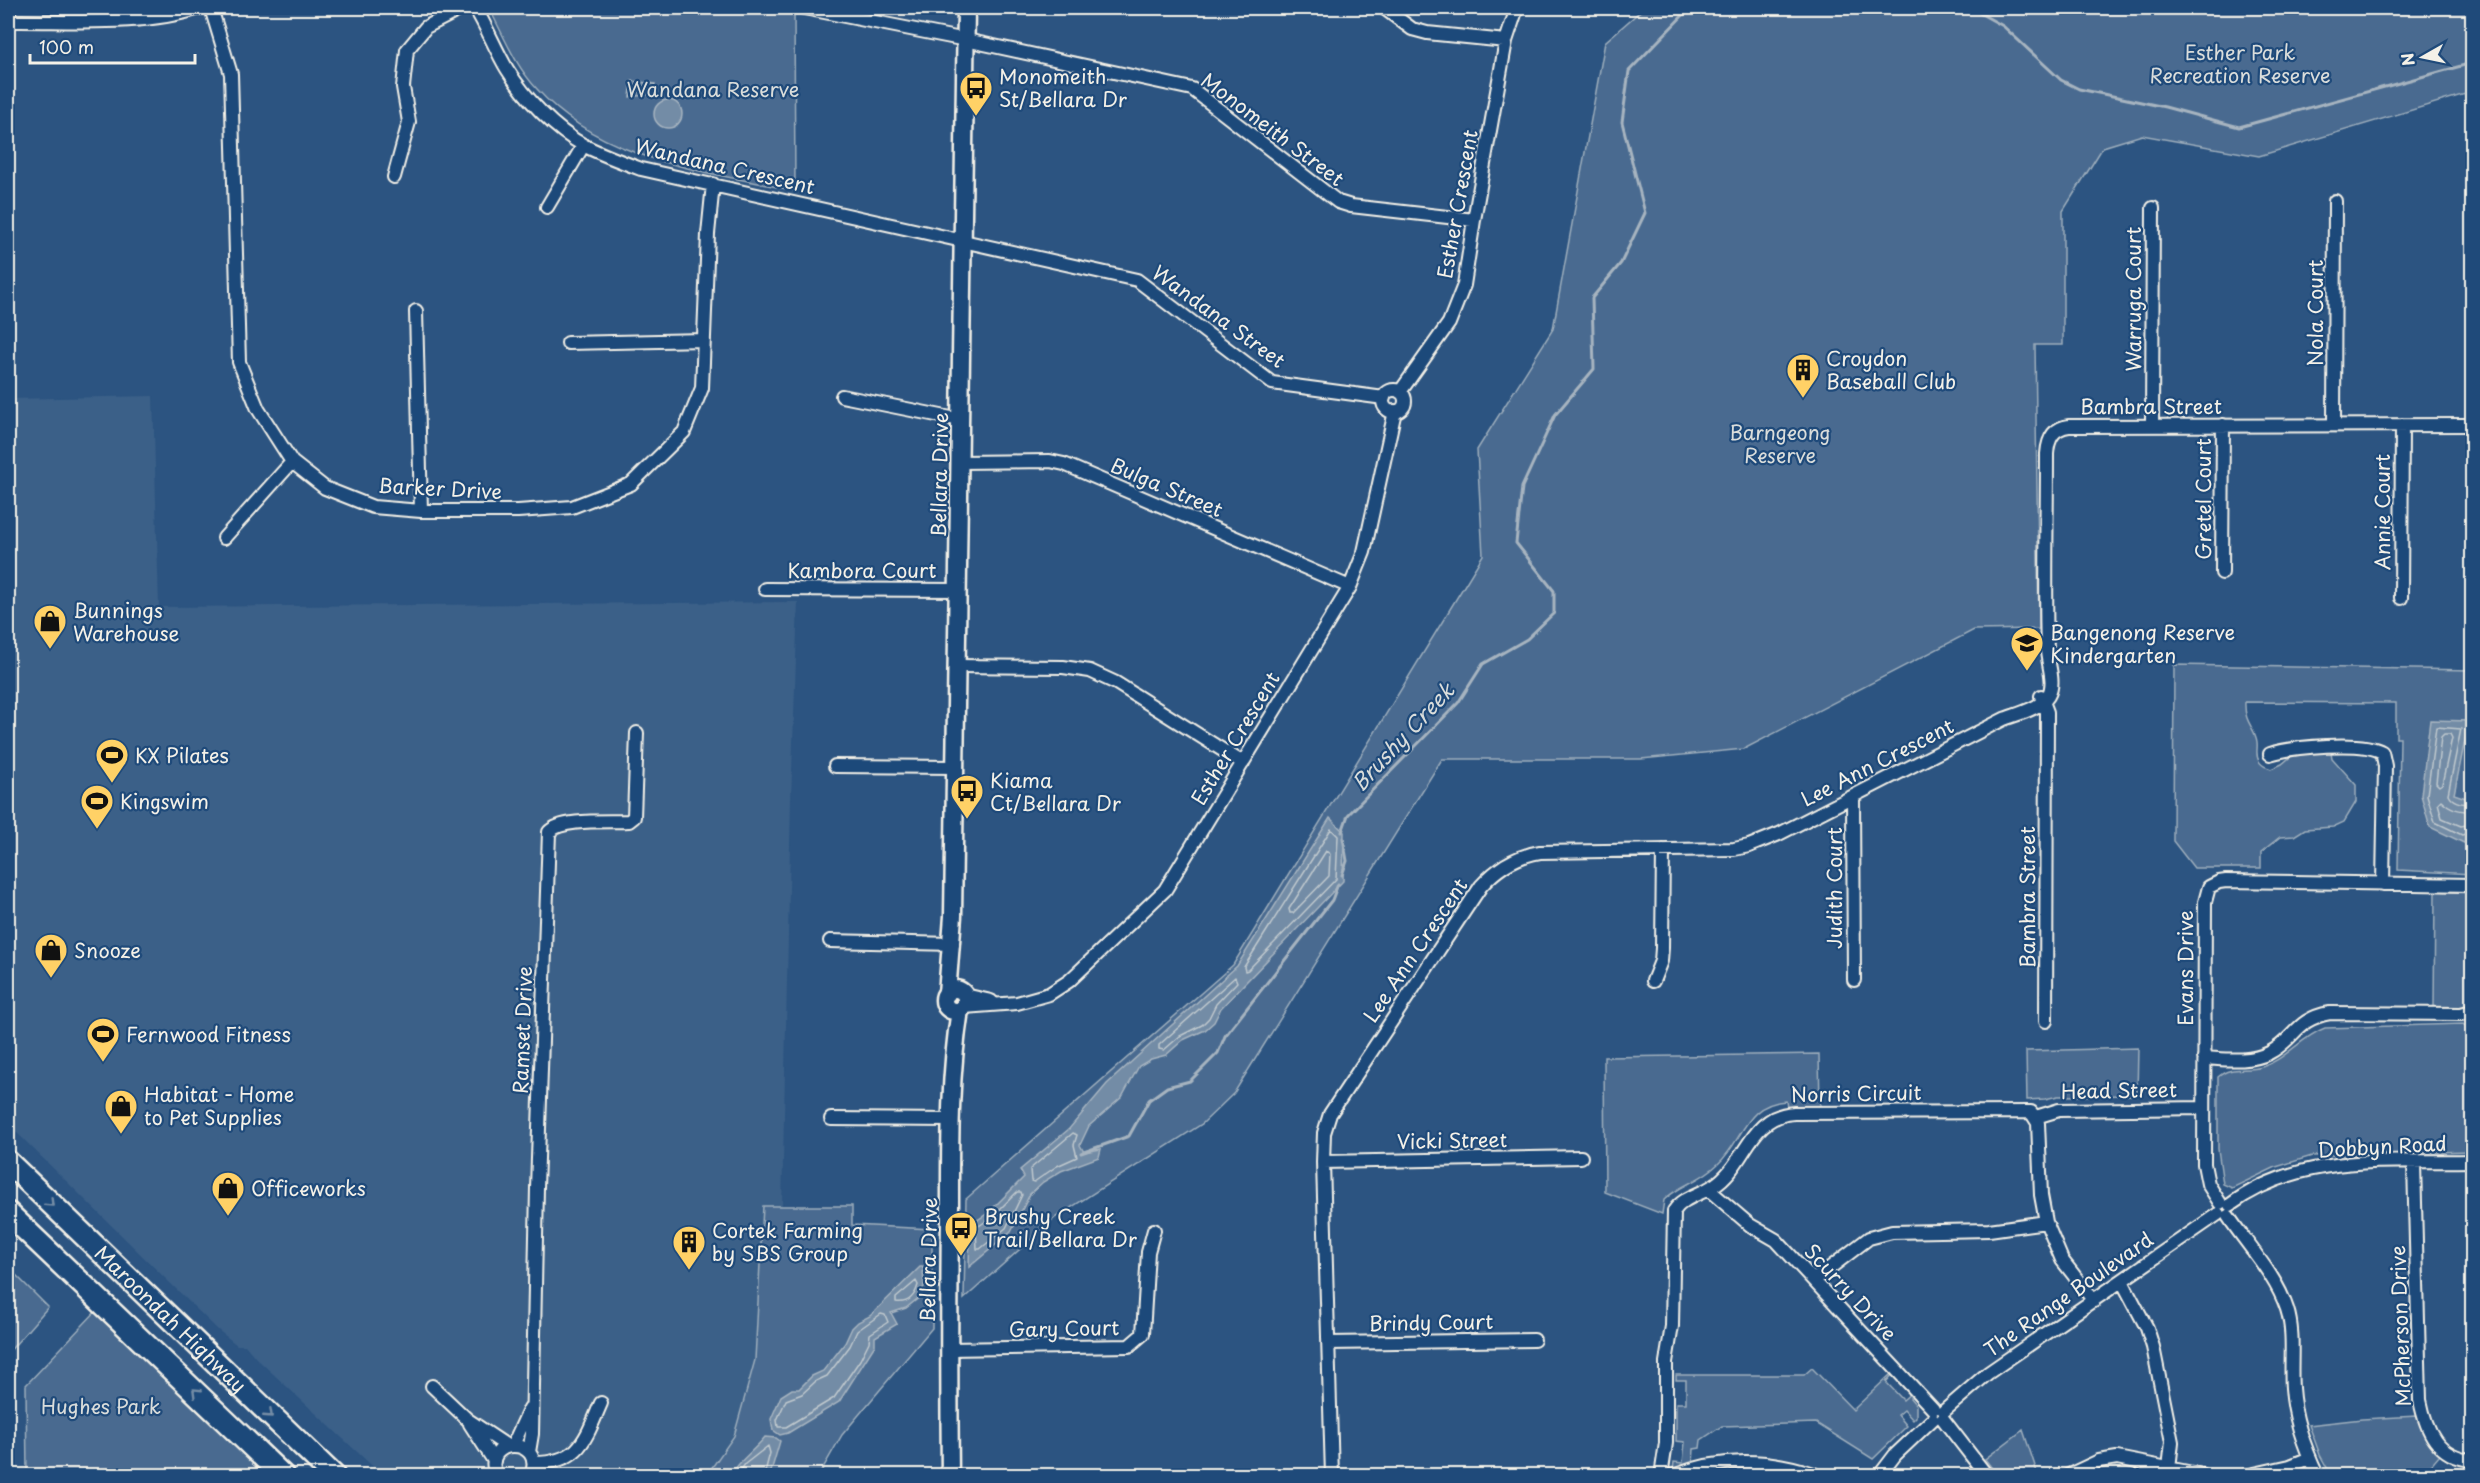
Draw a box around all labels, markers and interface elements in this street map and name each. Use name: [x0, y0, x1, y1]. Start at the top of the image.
scale bar: [30, 27, 195, 65]
north arrow: [2393, 27, 2453, 87]
text: 100 m: [39, 33, 94, 60]
park label: Esther Park Recreation Reserve: [2149, 37, 2331, 90]
text: N: [2394, 51, 2420, 68]
place label: Monomeith St/Bellara Dr: [999, 61, 1128, 114]
street label: Monomeith Street: [1195, 65, 1351, 193]
bus stop icon: Monomeith St/Bellara Dr: [958, 70, 994, 117]
park label: Wandana Reserve: [627, 74, 799, 104]
street label: Esther Crescent: [1429, 127, 1485, 281]
street label: Wandana Crescent: [632, 131, 818, 201]
street label: Warruga Court: [2118, 227, 2148, 371]
street label: Wandana Street: [1146, 257, 1292, 375]
street label: Nola Court: [2300, 260, 2330, 366]
place label: Croydon Baseball Club: [1826, 343, 1956, 396]
building icon: Croydon Baseball Club: [1785, 352, 1821, 399]
street label: Bambra Street: [2080, 391, 2222, 421]
street label: Bellara Drive: [923, 412, 955, 538]
park label: Barngeong Reserve: [1729, 417, 1831, 470]
street label: Gretel Court: [2188, 438, 2218, 560]
street label: Bulga Street: [1106, 450, 1228, 524]
street label: Annie Court: [2367, 454, 2397, 570]
street label: Barker Drive: [377, 470, 503, 506]
street label: Kambora Court: [788, 555, 936, 585]
place label: Bunnings Warehouse: [73, 595, 180, 648]
shop icon: Bunnings Warehouse: [32, 603, 68, 650]
place label: Bangenong Reserve Kindergarten: [2050, 617, 2235, 670]
school or university icon: Bangenong Reserve Kindergarten: [2009, 625, 2045, 672]
street label: Esther Crescent: [1183, 666, 1287, 810]
water label: Brushy Creek: [1343, 674, 1462, 797]
street label: Lee Ann Crescent: [1795, 710, 1959, 814]
sports icon: KX Pilates: [94, 737, 130, 784]
place label: KX Pilates: [135, 740, 229, 770]
place label: Kiama Ct/Bellara Dr: [990, 765, 1122, 818]
bus stop icon: Kiama Ct/Bellara Dr: [949, 773, 985, 820]
sports icon: Kingswim: [79, 783, 115, 830]
place label: Kingswim: [120, 786, 209, 816]
street label: Bambra Street: [2012, 826, 2042, 968]
street label: Judith Court: [1819, 827, 1849, 949]
street label: Lee Ann Crescent: [1356, 872, 1474, 1028]
street label: Evans Drive: [2170, 910, 2200, 1026]
shop icon: Snooze: [33, 932, 69, 979]
place label: Snooze: [74, 935, 141, 965]
street label: Ramset Drive: [505, 965, 539, 1095]
sports icon: Fernwood Fitness: [85, 1016, 121, 1063]
place label: Fernwood Fitness: [126, 1019, 291, 1049]
street label: Head Street: [2061, 1074, 2177, 1106]
street label: Norris Circuit: [1790, 1077, 1922, 1109]
place label: Habitat - Home to Pet Supplies: [144, 1079, 294, 1132]
shop icon: Habitat - Home to Pet Supplies: [103, 1088, 139, 1135]
street label: Vicki Street: [1397, 1124, 1507, 1156]
street label: Dobbyn Road: [2317, 1128, 2447, 1164]
shop icon: Officeworks: [210, 1170, 246, 1217]
place label: Officeworks: [251, 1173, 366, 1203]
one-way arrow: [43, 1195, 54, 1206]
street label: Bellara Drive: [912, 1197, 944, 1323]
place label: Brushy Creek Trail/Bellara Dr: [984, 1201, 1138, 1254]
bus stop icon: Brushy Creek Trail/Bellara Dr: [943, 1210, 979, 1257]
place label: Cortek Farming by SBS Group: [712, 1215, 863, 1268]
building icon: Cortek Farming by SBS Group: [671, 1224, 707, 1271]
street label: The Range Boulevard: [1977, 1224, 2159, 1364]
street label: Scurry Drive: [1798, 1237, 1904, 1347]
street label: Maroondah Highway: [88, 1238, 254, 1399]
street label: McPherson Drive: [2382, 1245, 2418, 1407]
street label: Brindy Court: [1369, 1306, 1493, 1338]
street label: Gary Court: [1009, 1312, 1119, 1344]
one-way arrow: [192, 1388, 203, 1399]
park label: Hughes Park: [41, 1391, 161, 1421]
one-way arrow: [262, 1407, 273, 1418]

